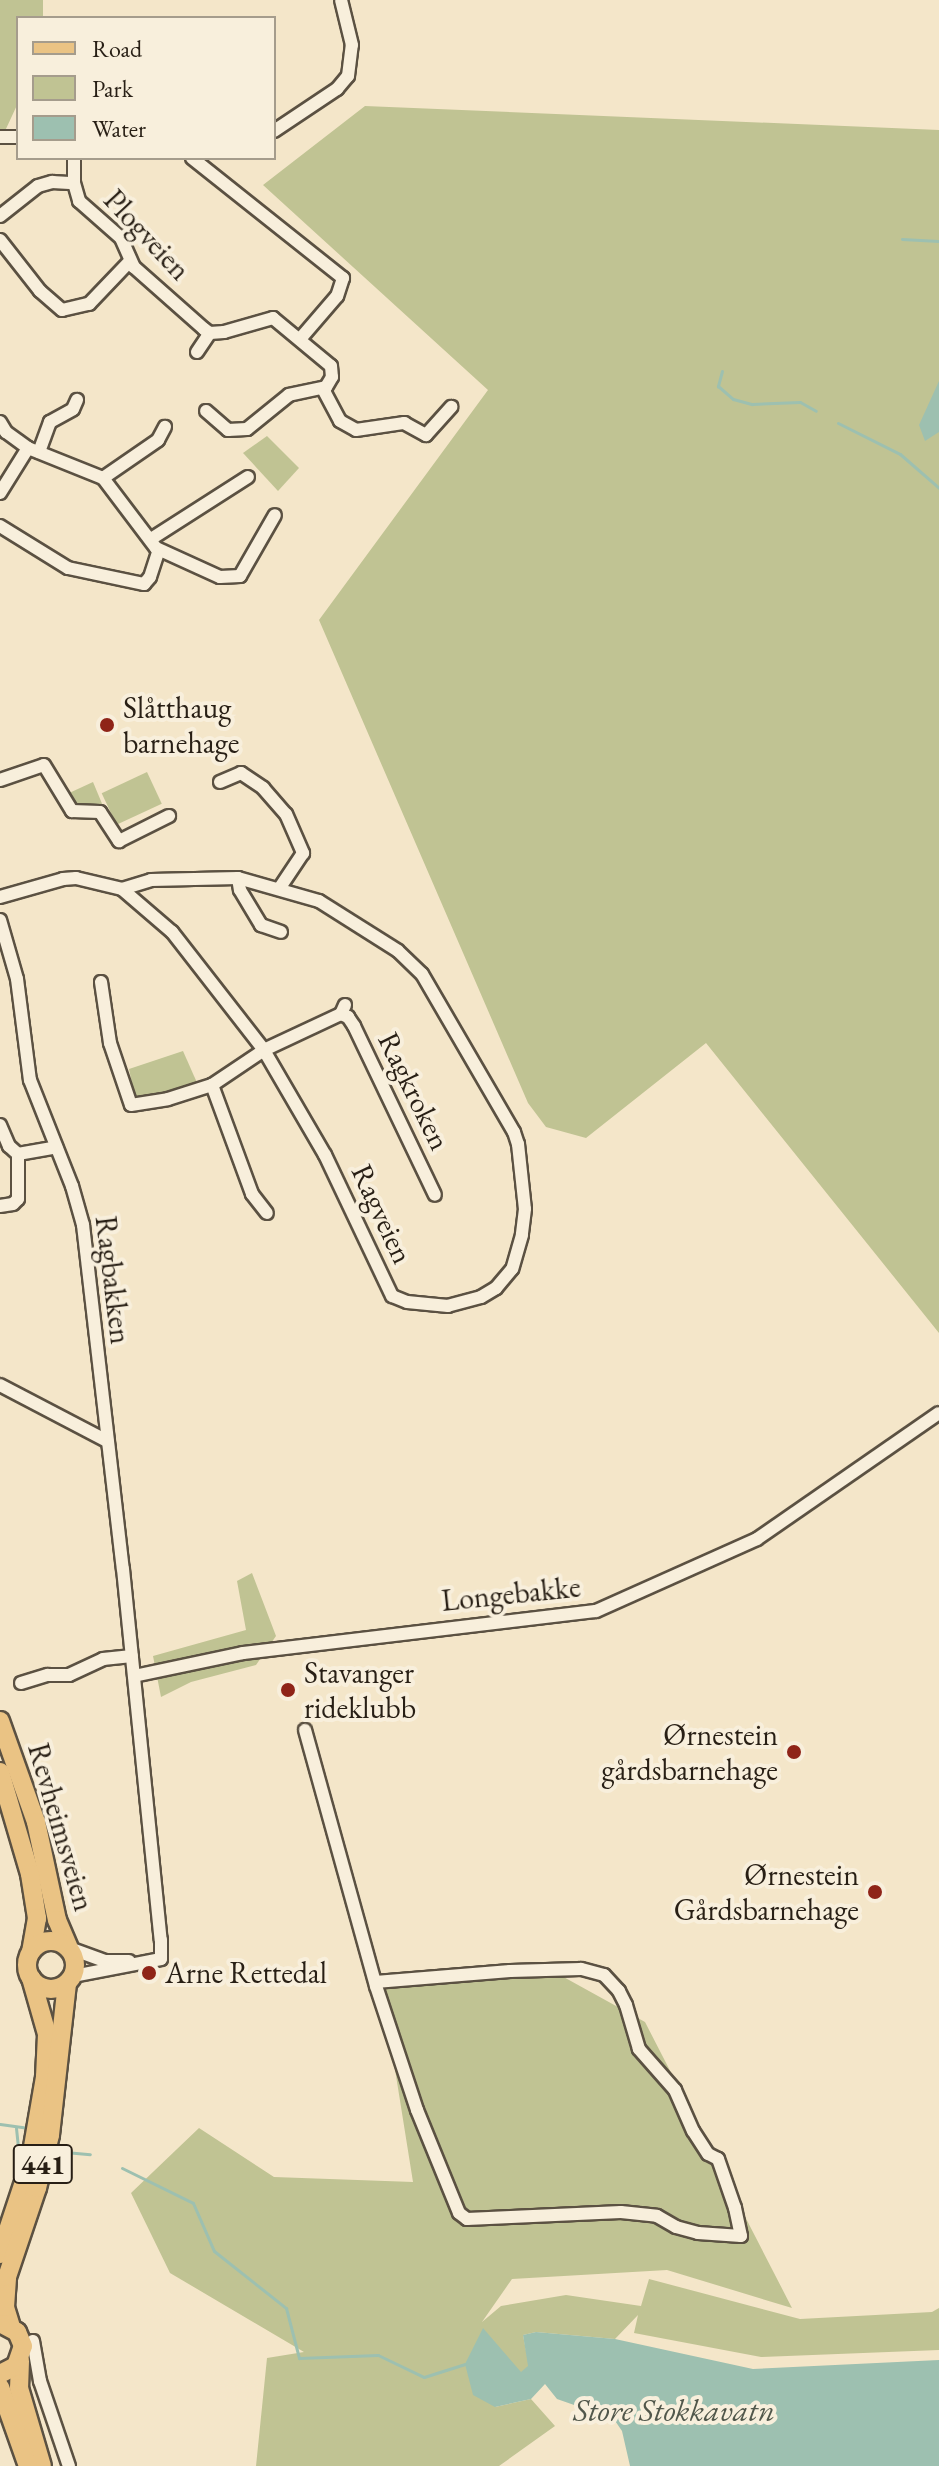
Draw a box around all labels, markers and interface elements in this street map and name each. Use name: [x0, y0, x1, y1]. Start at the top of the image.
legend: [16, 16, 276, 160]
text: Road: [92, 33, 142, 64]
text: Park: [92, 73, 133, 104]
text: Water: [92, 113, 146, 144]
street label: Plogveien: [96, 182, 198, 288]
place label: Slåtthaug barnehage: [123, 690, 240, 760]
marker: Slåtthaug barnehage: [98, 716, 116, 734]
street label: Ragkroken: [370, 1026, 458, 1156]
street label: Ragveien: [343, 1159, 421, 1269]
street label: Ragbakken: [87, 1214, 139, 1346]
street label: Longebakke: [440, 1569, 582, 1619]
place label: Stavanger rideklubb: [304, 1655, 416, 1726]
marker: Stavanger rideklubb: [279, 1681, 297, 1699]
place label: Ørnestein gårdsbarnehage: [602, 1717, 778, 1788]
street label: Revheimsveien: [20, 1739, 102, 1915]
marker: Ørnestein gårdsbarnehage: [785, 1743, 803, 1761]
place label: Ørnestein Gårdsbarnehage: [674, 1857, 859, 1928]
marker: Ørnestein Gårdsbarnehage: [866, 1883, 884, 1901]
place label: Arne Rettedal: [165, 1955, 327, 1991]
marker: Arne Rettedal: [140, 1964, 158, 1982]
road number: 441: [11, 2140, 75, 2188]
water label: Store Stokkavatn: [573, 2391, 775, 2429]

